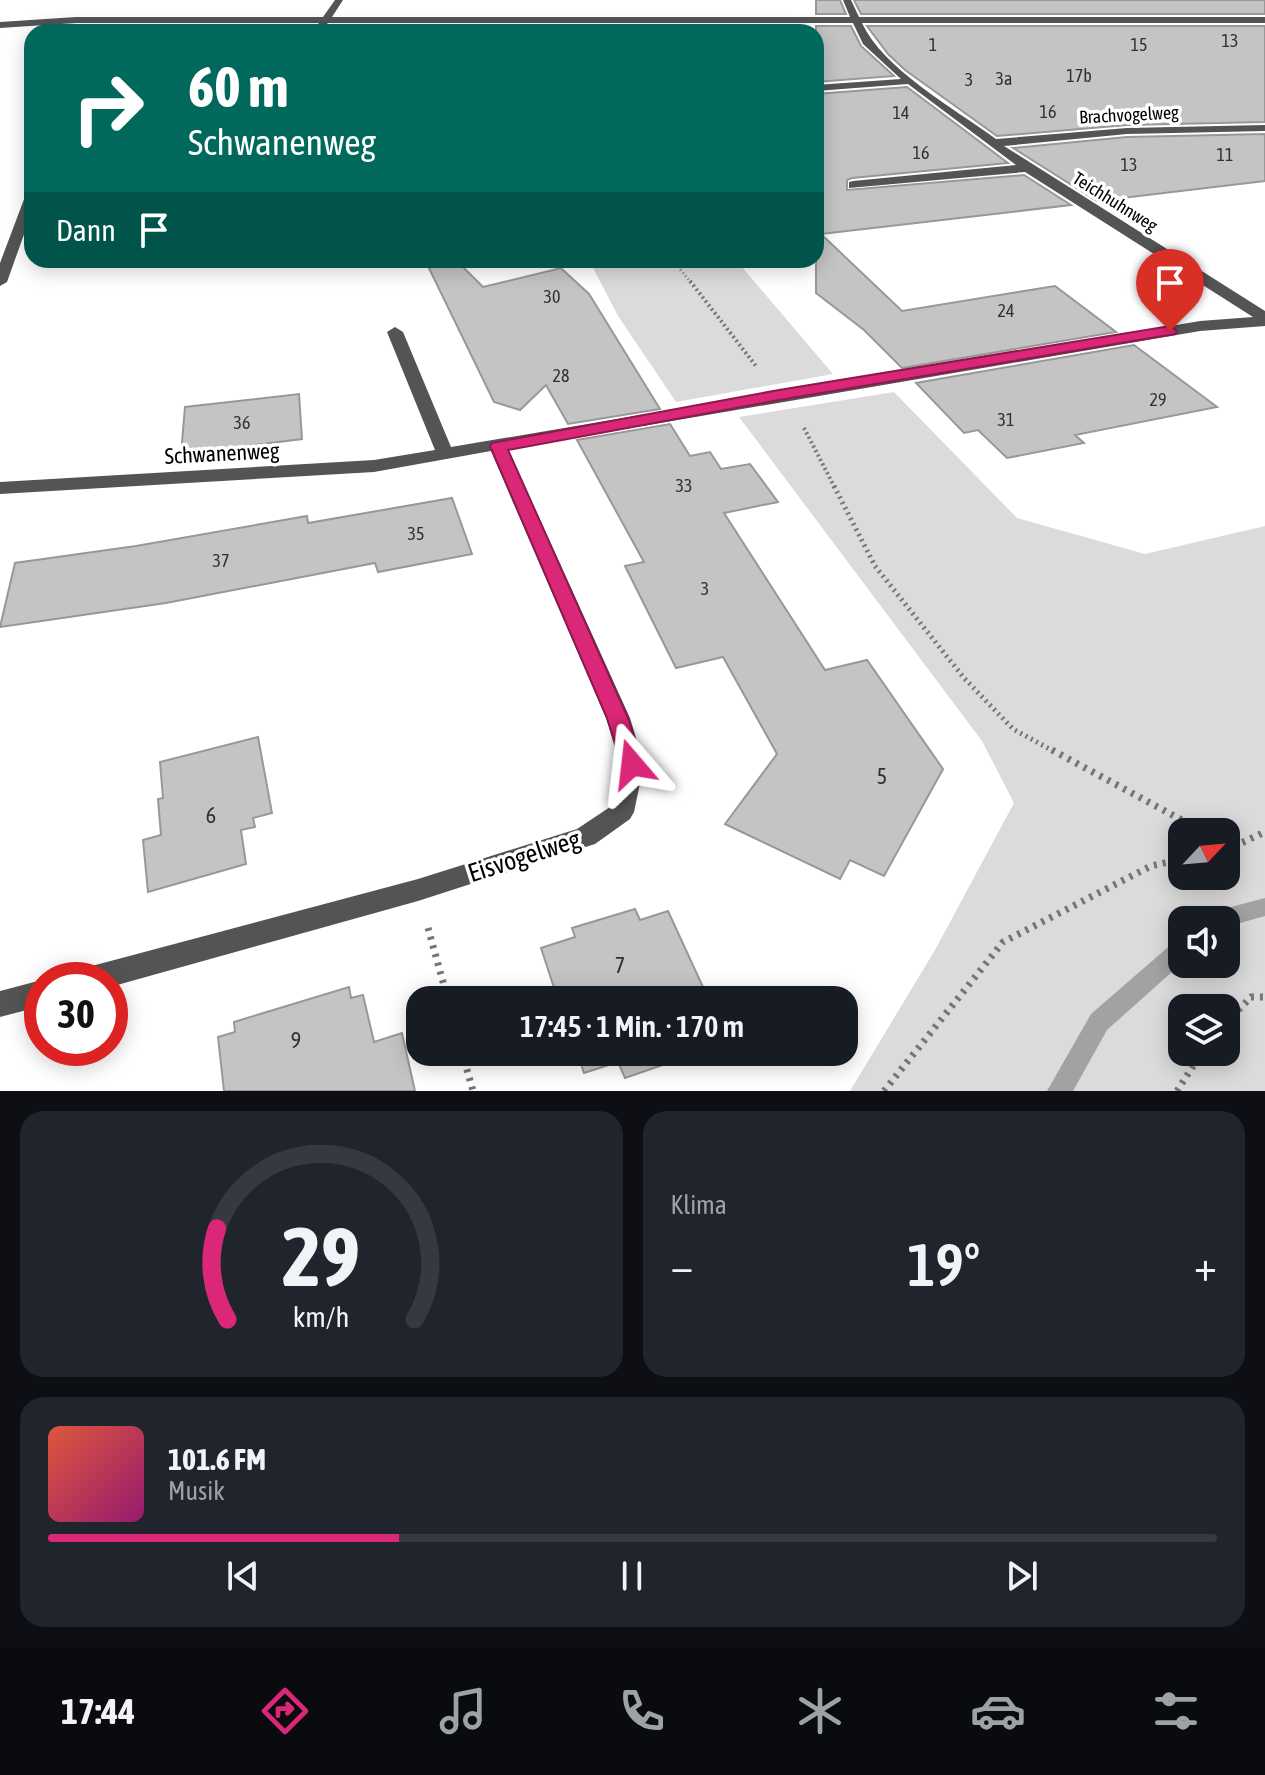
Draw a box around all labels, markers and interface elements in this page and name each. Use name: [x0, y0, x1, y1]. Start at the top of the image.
house number: 13: [1222, 30, 1238, 51]
house number: 1: [929, 34, 937, 55]
house number: 15: [1131, 34, 1147, 55]
text: 60 m: [188, 55, 289, 119]
icon: right: [56, 56, 160, 160]
house number: 17b: [1066, 65, 1092, 86]
house number: 3a: [996, 68, 1012, 89]
house number: 3: [965, 69, 973, 90]
house number: 16: [1040, 101, 1056, 122]
street label: Brachvogelweg: [1079, 101, 1179, 128]
house number: 14: [893, 102, 909, 123]
text: Schwanenweg: [188, 121, 376, 163]
house number: 16: [913, 142, 929, 163]
house number: 11: [1217, 144, 1233, 165]
house number: 13: [1121, 154, 1137, 175]
street label: Teichhuhnweg: [1069, 167, 1162, 236]
icon: arrive: [132, 208, 176, 252]
text: Dann: [56, 213, 116, 247]
pin: [1136, 249, 1204, 331]
icon: arrive: [1148, 261, 1192, 305]
house number: 30: [544, 286, 560, 307]
house number: 24: [998, 300, 1014, 321]
house number: 28: [553, 365, 569, 386]
house number: 29: [1150, 389, 1166, 410]
house number: 31: [998, 409, 1014, 430]
house number: 36: [234, 412, 250, 433]
street label: Schwanenweg: [164, 437, 281, 469]
house number: 33: [676, 475, 692, 496]
house number: 35: [408, 523, 424, 544]
house number: 37: [213, 550, 229, 571]
house number: 3: [701, 578, 709, 599]
position arrow: [590, 722, 674, 806]
house number: 5: [877, 763, 887, 789]
house number: 6: [206, 802, 216, 828]
north arrow: [1168, 818, 1240, 890]
map controls: [1168, 818, 1240, 1066]
street label: Eisvogelweg: [464, 824, 585, 888]
button: sound: [1168, 906, 1240, 978]
house number: 7: [615, 952, 625, 978]
speed limit sign: 30: [24, 962, 128, 1066]
button: layers: [1168, 994, 1240, 1066]
text: 17:45 · 1 Min. · 170 m: [520, 1009, 744, 1043]
house number: 9: [291, 1027, 301, 1053]
text: Klima: [671, 1190, 727, 1220]
text: 29: [282, 1208, 360, 1304]
text: 19°: [907, 1230, 980, 1299]
text: −: [671, 1240, 693, 1290]
text: +: [1194, 1240, 1217, 1290]
text: km/h: [293, 1300, 350, 1333]
text: 101.6 FM: [168, 1442, 266, 1476]
text: Musik: [168, 1476, 225, 1506]
icon: previous: [221, 1554, 265, 1598]
icon: pause: [610, 1554, 654, 1598]
icon: next: [1000, 1554, 1044, 1598]
icon: directions: [257, 1683, 313, 1739]
icon: music: [435, 1683, 491, 1739]
icon: phone: [614, 1683, 670, 1739]
icon: climate: [792, 1683, 848, 1739]
icon: car: [970, 1683, 1026, 1739]
icon: filters: [1148, 1683, 1204, 1739]
text: 17:44: [61, 1690, 135, 1732]

